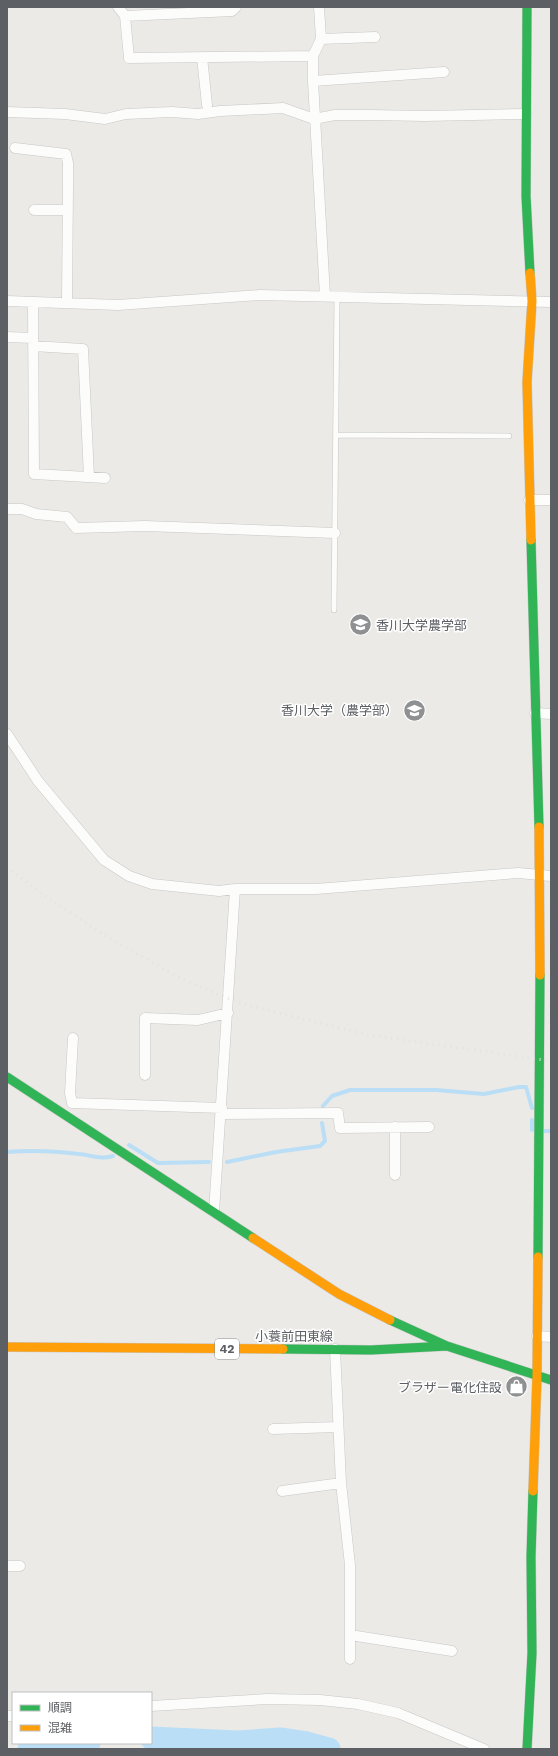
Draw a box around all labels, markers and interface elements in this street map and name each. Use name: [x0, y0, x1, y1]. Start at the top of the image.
school or university icon: 香川大学農学部: [348, 612, 374, 638]
place label: 香川大学農学部: [376, 618, 467, 633]
school or university icon: 香川大学（農学部）: [401, 697, 427, 723]
place label: 香川大学（農学部）: [281, 703, 398, 718]
street label: 小蓑前田東線: [255, 1329, 333, 1344]
road number: 42: [215, 1339, 239, 1359]
shop icon: ブラザー電化住設: [504, 1374, 530, 1400]
place label: ブラザー電化住設: [398, 1380, 502, 1395]
legend: [12, 1692, 152, 1744]
text: 順調: [48, 1701, 72, 1715]
text: 混雑: [48, 1721, 72, 1735]

